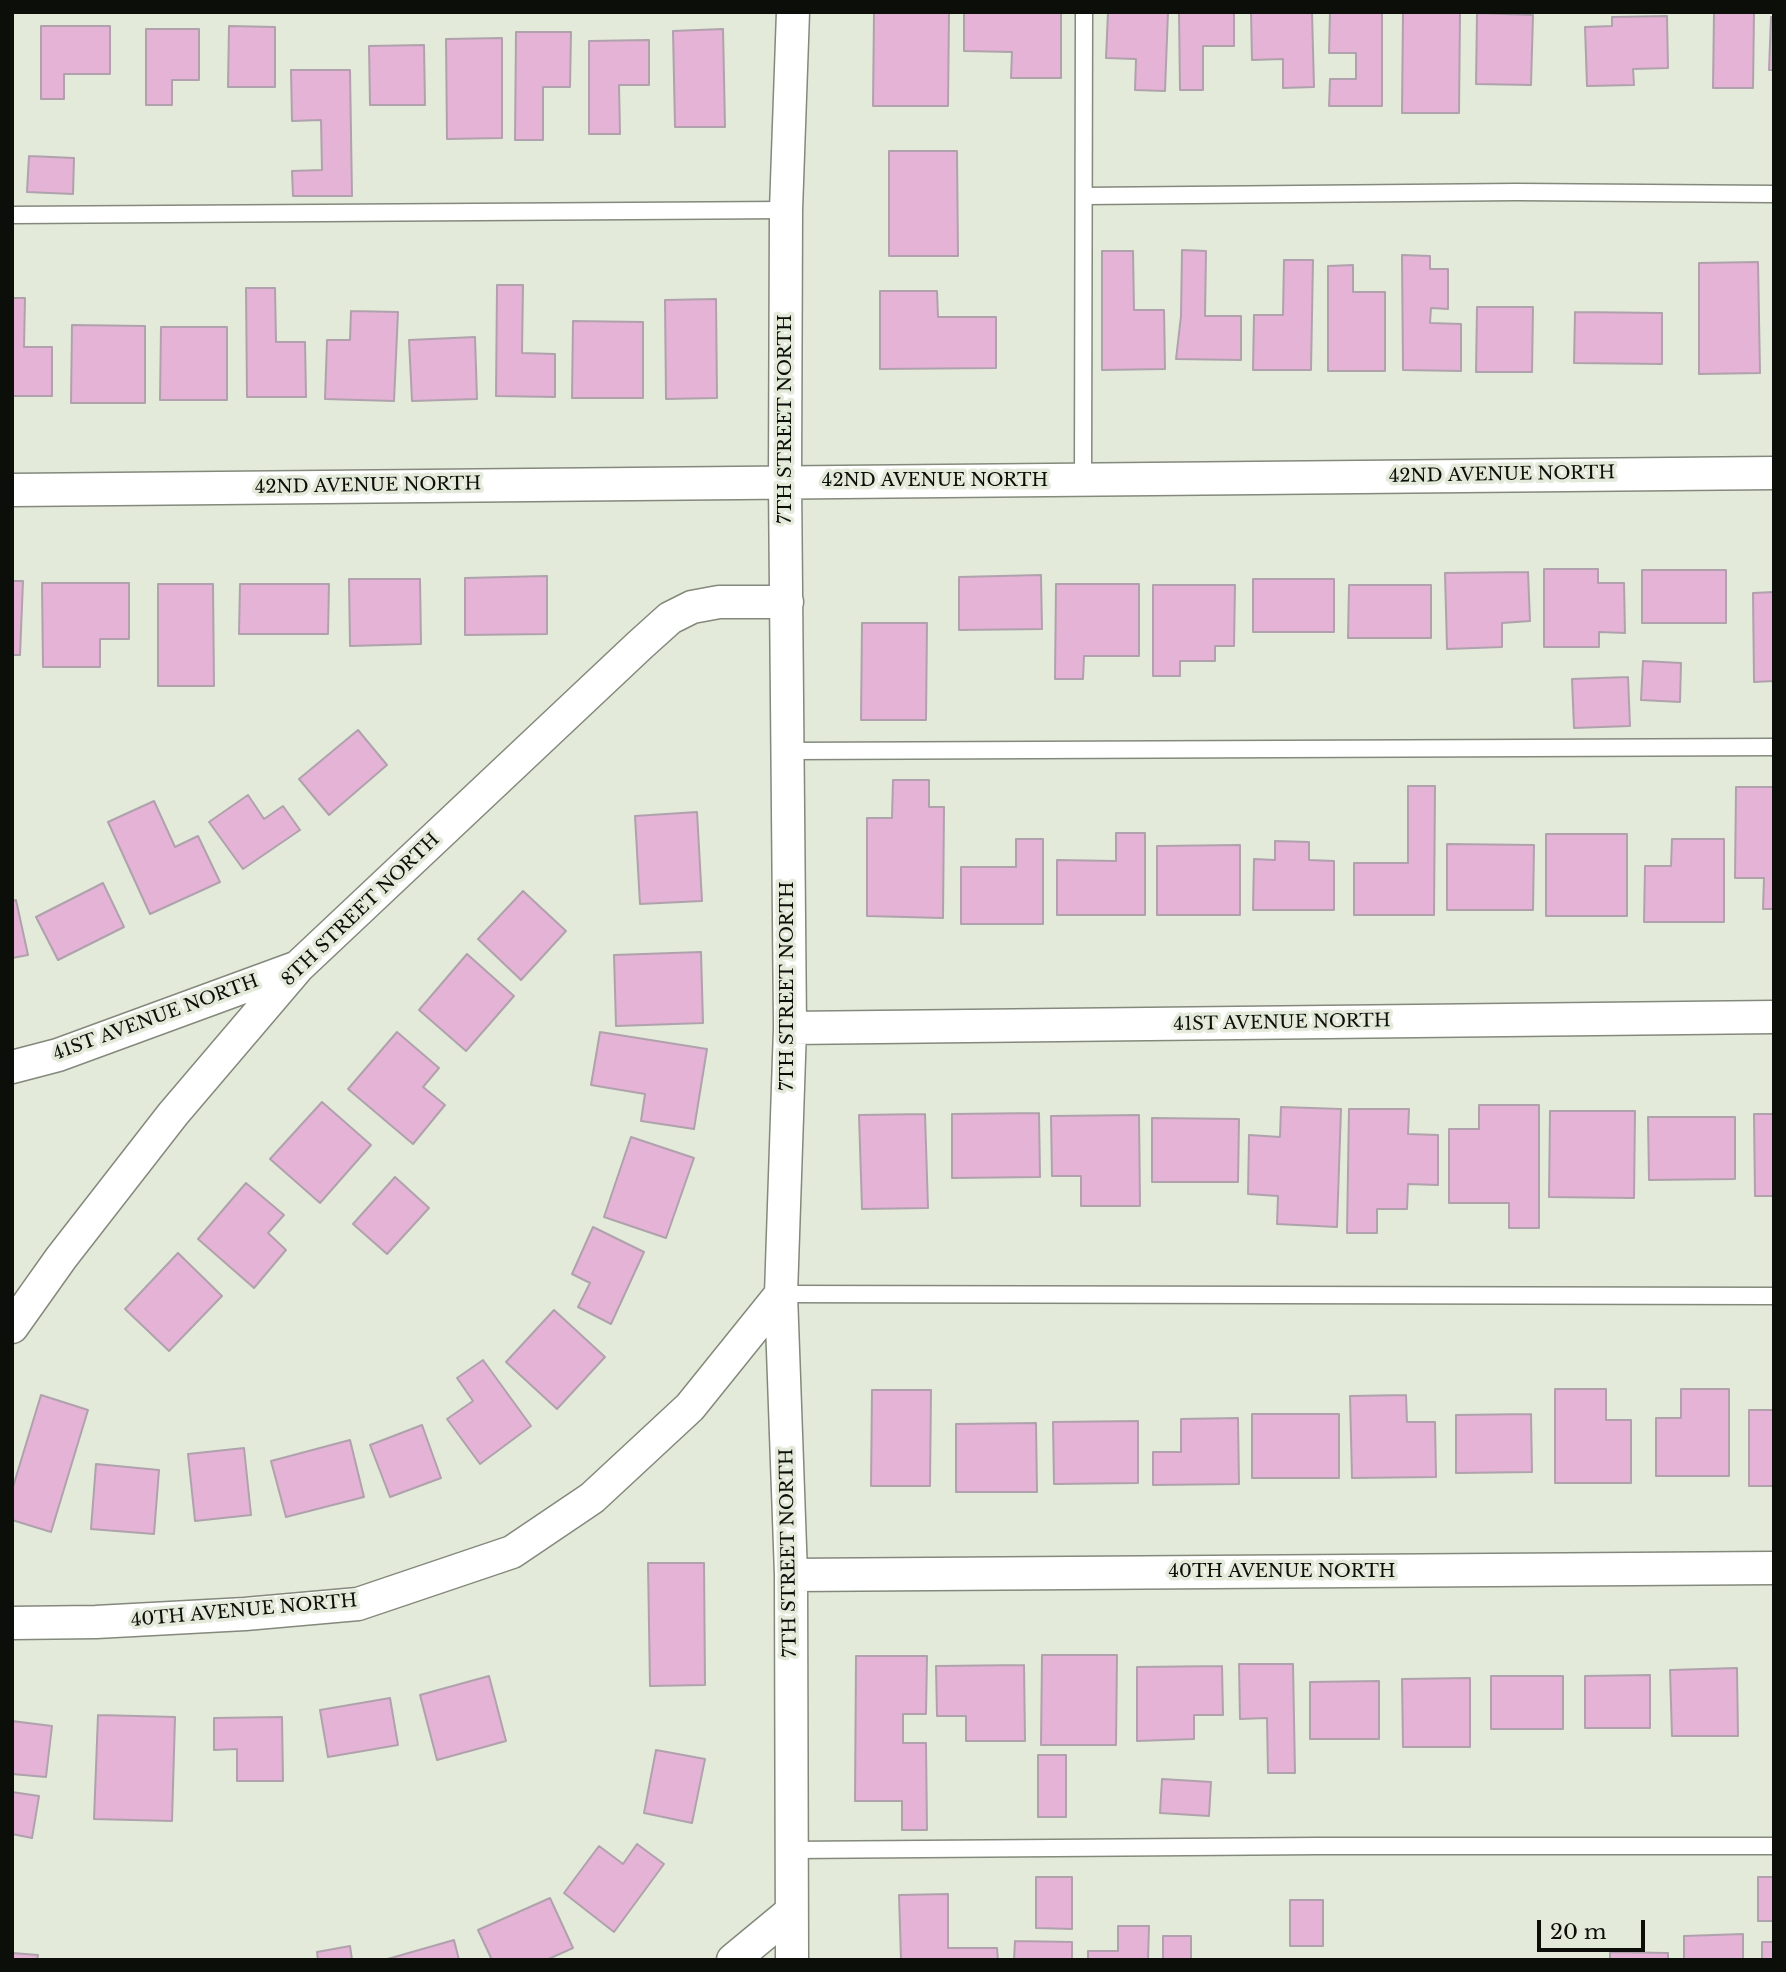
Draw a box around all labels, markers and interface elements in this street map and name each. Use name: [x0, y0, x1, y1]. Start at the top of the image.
street label: 7TH STREET NORTH: [775, 314, 797, 524]
street label: 42ND AVENUE NORTH: [1389, 462, 1615, 488]
street label: 42ND AVENUE NORTH: [822, 470, 1048, 492]
street label: 42ND AVENUE NORTH: [255, 473, 481, 499]
street label: 8TH STREET NORTH: [278, 829, 444, 991]
street label: 7TH STREET NORTH: [777, 881, 799, 1091]
street label: 41ST AVENUE NORTH: [50, 971, 262, 1065]
street label: 41ST AVENUE NORTH: [1173, 1010, 1391, 1036]
street label: 7TH STREET NORTH: [776, 1448, 802, 1658]
street label: 40TH AVENUE NORTH: [1169, 1561, 1395, 1583]
street label: 40TH AVENUE NORTH: [130, 1590, 358, 1632]
scale bar: [1541, 1906, 1650, 1950]
text: 20 m: [1550, 1919, 1607, 1945]

